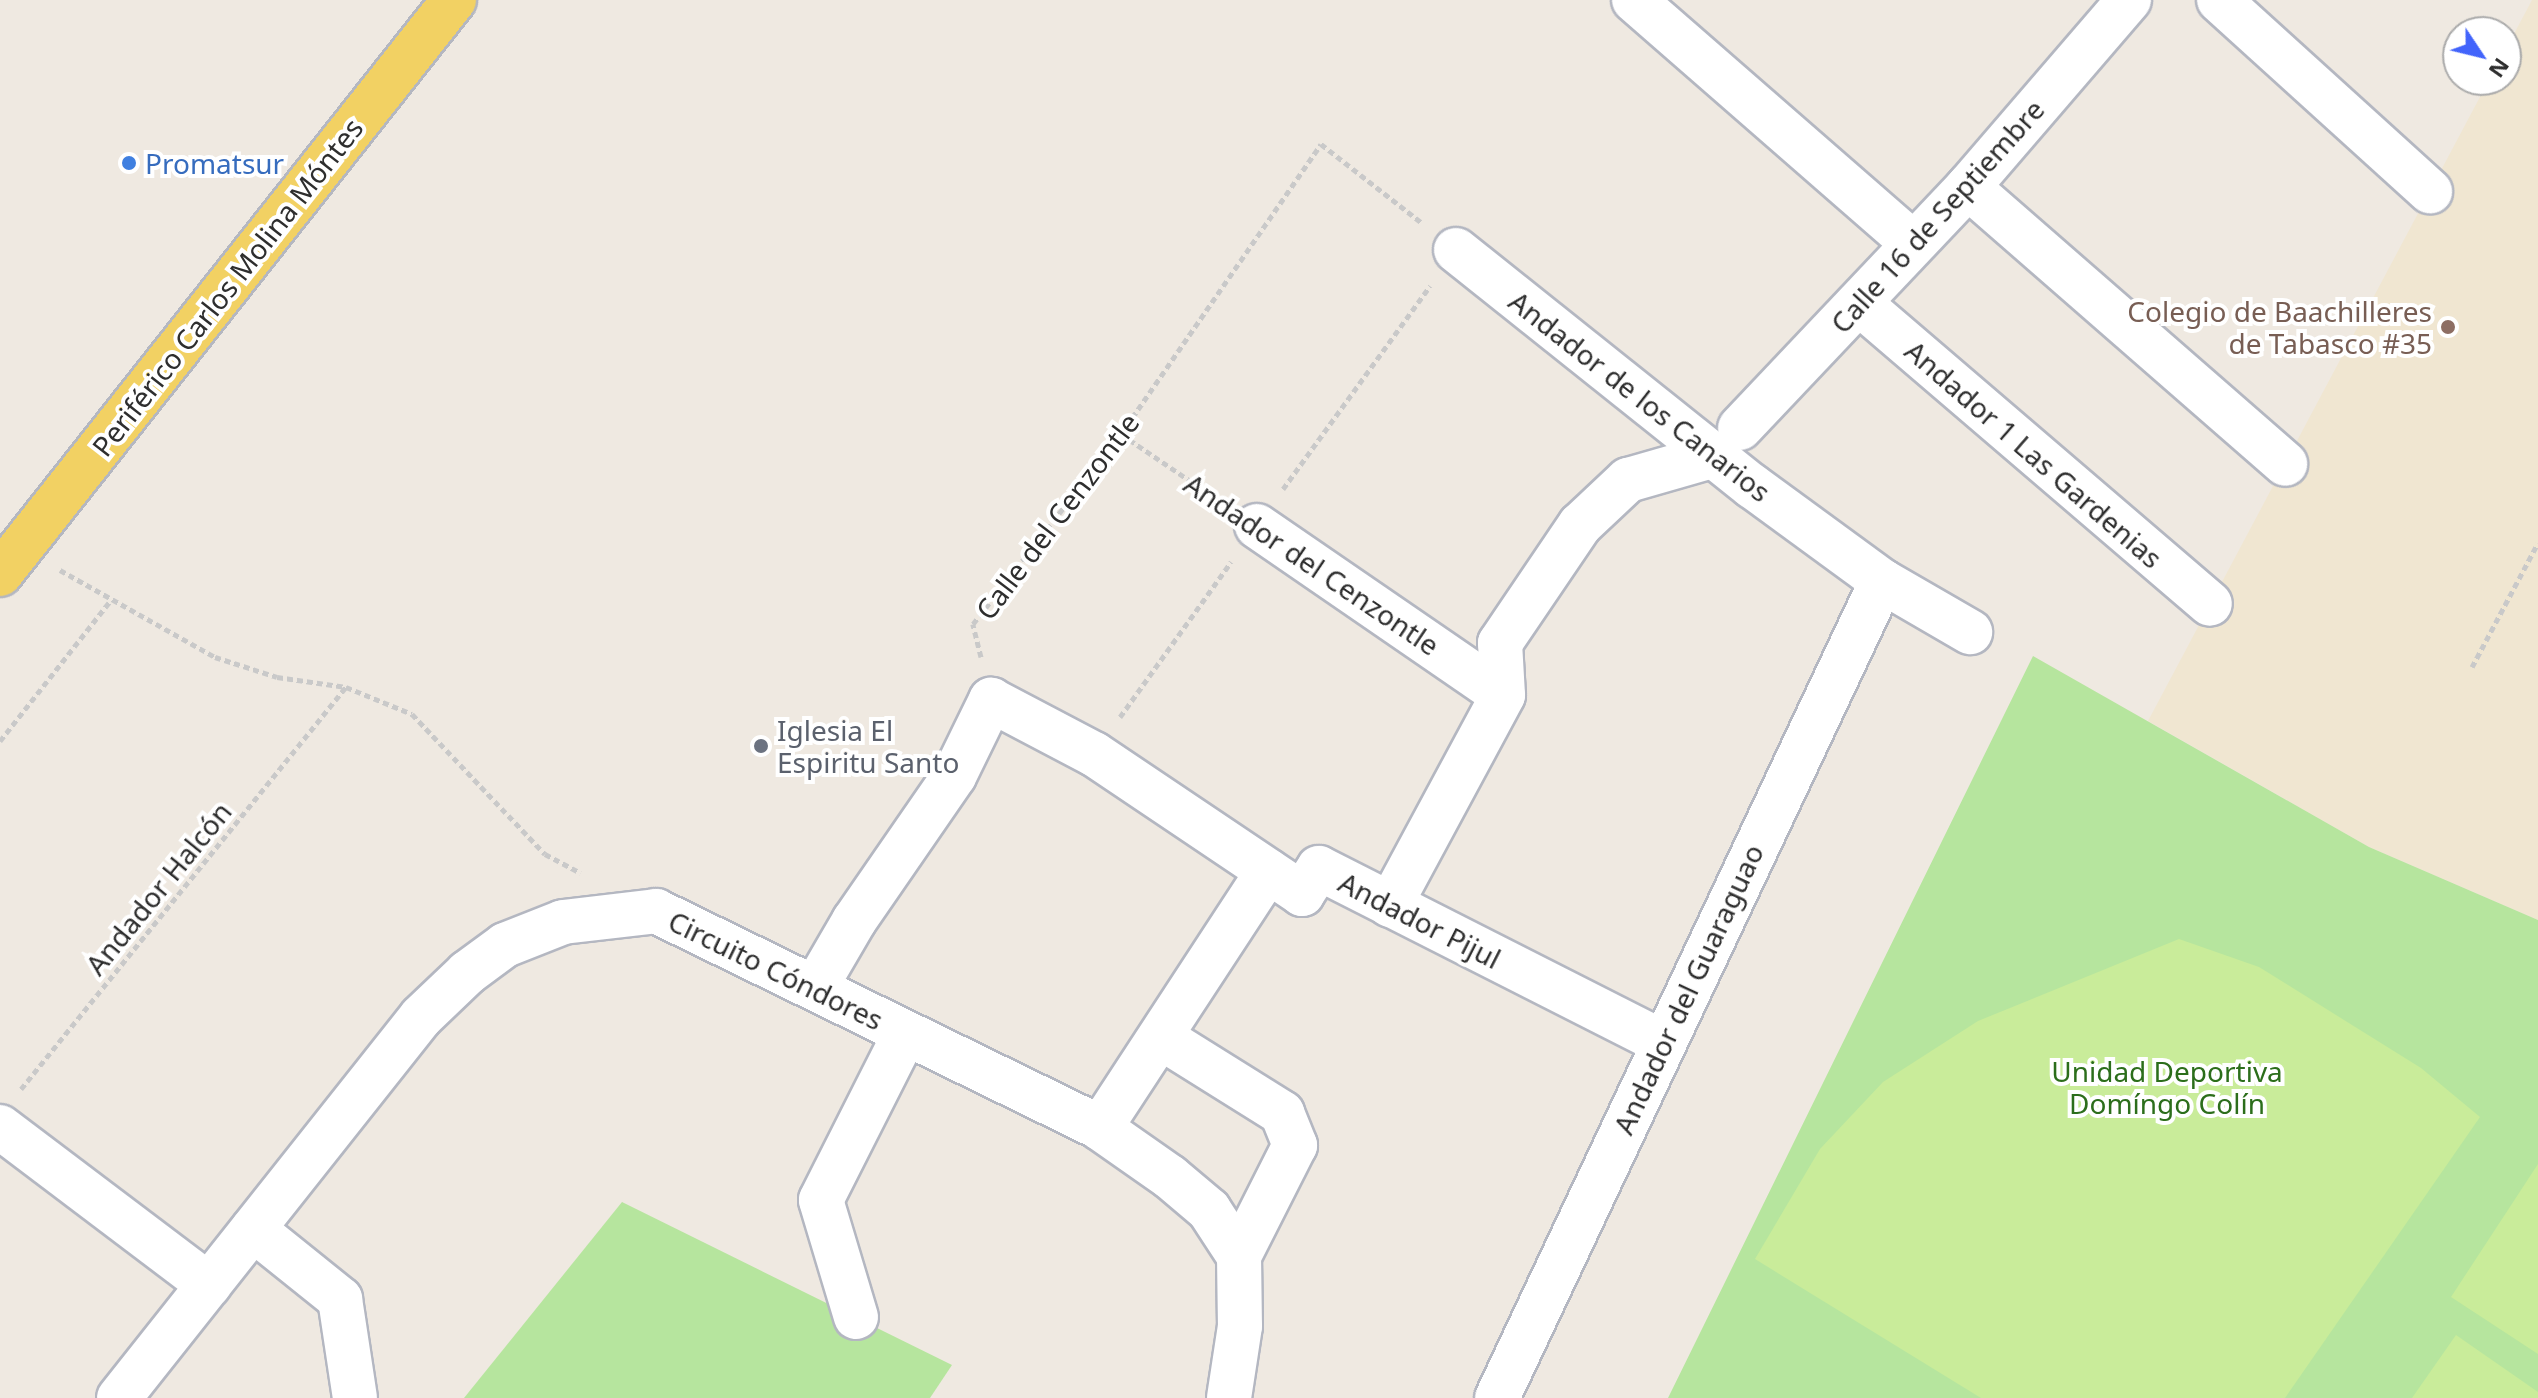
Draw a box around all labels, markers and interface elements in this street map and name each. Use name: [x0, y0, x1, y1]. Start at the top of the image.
north arrow: [2442, 16, 2522, 96]
text: N: [2483, 53, 2517, 85]
street label: Calle 16 de Septiembre: [1823, 92, 2051, 340]
street label: Periférico Carlos Molina Móntes: [85, 111, 369, 463]
place label: Promatsur: [145, 146, 284, 180]
marker: Promatsur: [120, 154, 138, 172]
street label: Andador de los Canarios: [1503, 284, 1777, 508]
place label: Colegio de Baachilleres de Tabasco #35: [2127, 294, 2432, 360]
marker: Colegio de Baachilleres de Tabasco #35: [2439, 318, 2457, 336]
street label: Andador 1 Las Gardenias: [1899, 333, 2169, 575]
street label: Calle del Cenzontle: [968, 406, 1146, 626]
street label: Andador del Cenzontle: [1178, 466, 1446, 662]
place label: Iglesia El Espiritu Santo: [777, 713, 959, 779]
marker: Iglesia El Espiritu Santo: [752, 737, 770, 755]
street label: Andador Halcón: [78, 795, 238, 981]
street label: Andador del Guaraguao: [1606, 839, 1770, 1139]
street label: Andador Pijul: [1333, 865, 1507, 975]
street label: Circuito Cóndores: [663, 903, 889, 1037]
park label: Unidad Deportiva Domíngo Colín: [2051, 1054, 2283, 1120]

